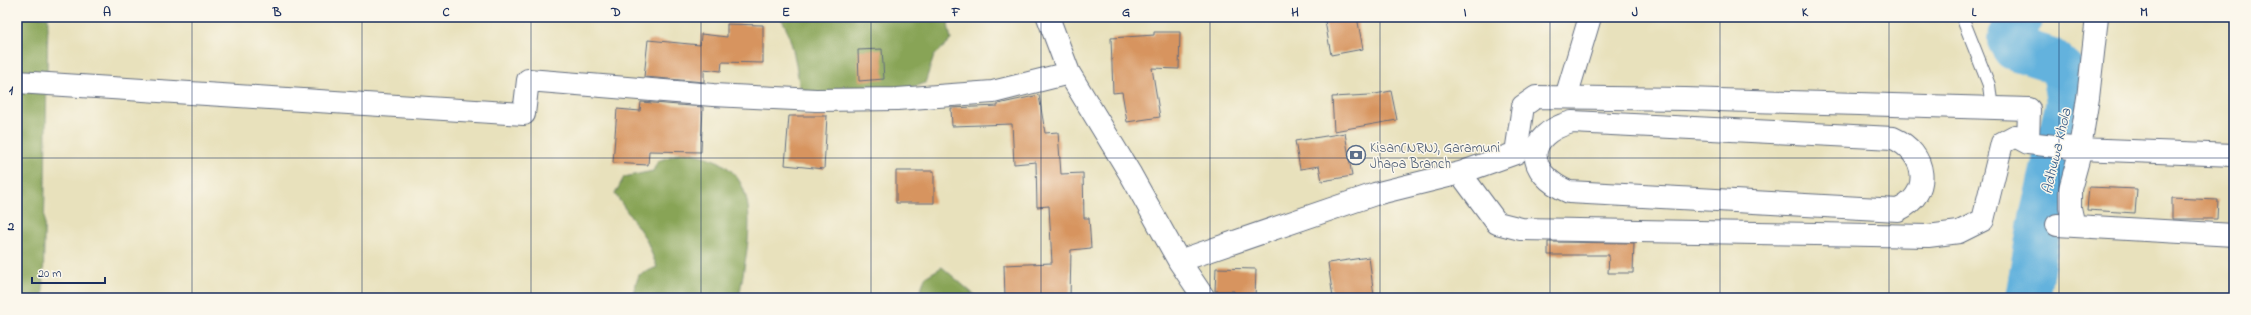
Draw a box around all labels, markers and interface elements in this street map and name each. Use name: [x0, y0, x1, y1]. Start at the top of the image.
text: A: [103, 3, 111, 22]
text: B: [272, 3, 282, 22]
text: C: [442, 3, 450, 22]
text: D: [610, 3, 621, 22]
text: E: [782, 3, 790, 22]
text: F: [951, 3, 961, 22]
text: G: [1122, 3, 1130, 22]
text: H: [1291, 3, 1299, 22]
text: I: [1463, 3, 1467, 22]
text: J: [1632, 3, 1638, 22]
text: K: [1802, 3, 1809, 22]
text: L: [1972, 3, 1978, 22]
text: M: [2140, 3, 2148, 22]
text: 1: [9, 81, 14, 100]
water label: Adhuwa Khola: [2036, 105, 2078, 196]
place label: Kisan(NRN), Garamuni Jhapa Branch: [1370, 138, 1500, 175]
bank icon: Kisan(NRN), Garamuni Jhapa Branch: [1345, 144, 1367, 166]
text: 2: [7, 217, 15, 236]
scale bar: [32, 259, 105, 285]
text: 20 m: [38, 265, 61, 283]

